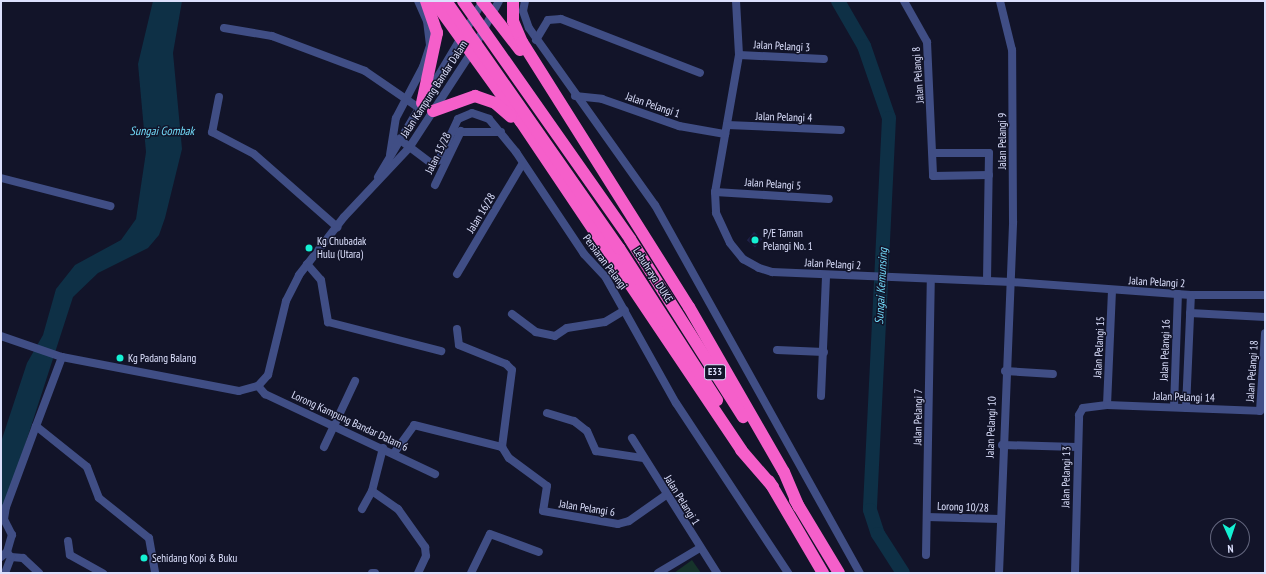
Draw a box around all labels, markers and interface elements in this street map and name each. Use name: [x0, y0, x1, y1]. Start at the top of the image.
street label: Jalan Kampung Bandar Dalam: [398, 38, 470, 140]
street label: Jalan Pelangi 3: [753, 38, 811, 54]
street label: Jalan Pelangi 8: [909, 46, 927, 104]
street label: Jalan Pelangi 1: [624, 90, 682, 120]
street label: Jalan Pelangi 4: [756, 109, 812, 125]
street label: Jalan Pelangi 9: [995, 113, 1009, 169]
water label: Sungai Gombak: [130, 124, 194, 138]
street label: Jalan 15/28: [422, 130, 454, 176]
street label: Jalan Pelangi 5: [744, 175, 802, 193]
street label: Jalan 16/28: [464, 191, 498, 235]
place label: P/E Taman Pelangi No. 1: [763, 227, 813, 253]
street label: Persiaran Pelangi: [580, 232, 630, 292]
place label: Kg Chubadak Hulu (Utara): [317, 235, 366, 261]
marker: P/E Taman Pelangi No. 1: [750, 235, 760, 245]
marker: Kg Chubadak Hulu (Utara): [304, 243, 314, 253]
street label: Lebuhraya DUKE: [630, 245, 676, 305]
water label: Sungai Kemunsing: [872, 247, 890, 325]
street label: Jalan Pelangi 2: [804, 256, 862, 272]
street label: Jalan Pelangi 2: [1128, 274, 1186, 290]
street label: Jalan Pelangi 15: [1091, 316, 1107, 378]
street label: Jalan Pelangi 16: [1157, 319, 1173, 381]
street label: Jalan Pelangi 18: [1243, 340, 1261, 402]
place label: Kg Padang Balang: [128, 351, 196, 365]
marker: Kg Padang Balang: [115, 353, 125, 363]
road number: E33: [704, 364, 726, 380]
street label: Lorong Kampung Bandar Dalam 6: [290, 388, 410, 454]
street label: Jalan Pelangi 7: [911, 389, 925, 445]
street label: Jalan Pelangi 14: [1153, 389, 1215, 405]
street label: Jalan Pelangi 10: [983, 396, 999, 458]
street label: Jalan Pelangi 13: [1059, 446, 1073, 508]
street label: Jalan Pelangi 1: [661, 473, 703, 527]
street label: Jalan Pelangi 6: [558, 497, 616, 519]
street label: Lorong 10/28: [937, 500, 989, 514]
north arrow: [1210, 518, 1250, 558]
text: N: [1227, 542, 1234, 556]
place label: Sehidang Kopi & Buku: [152, 551, 237, 565]
marker: Sehidang Kopi & Buku: [139, 553, 149, 563]

